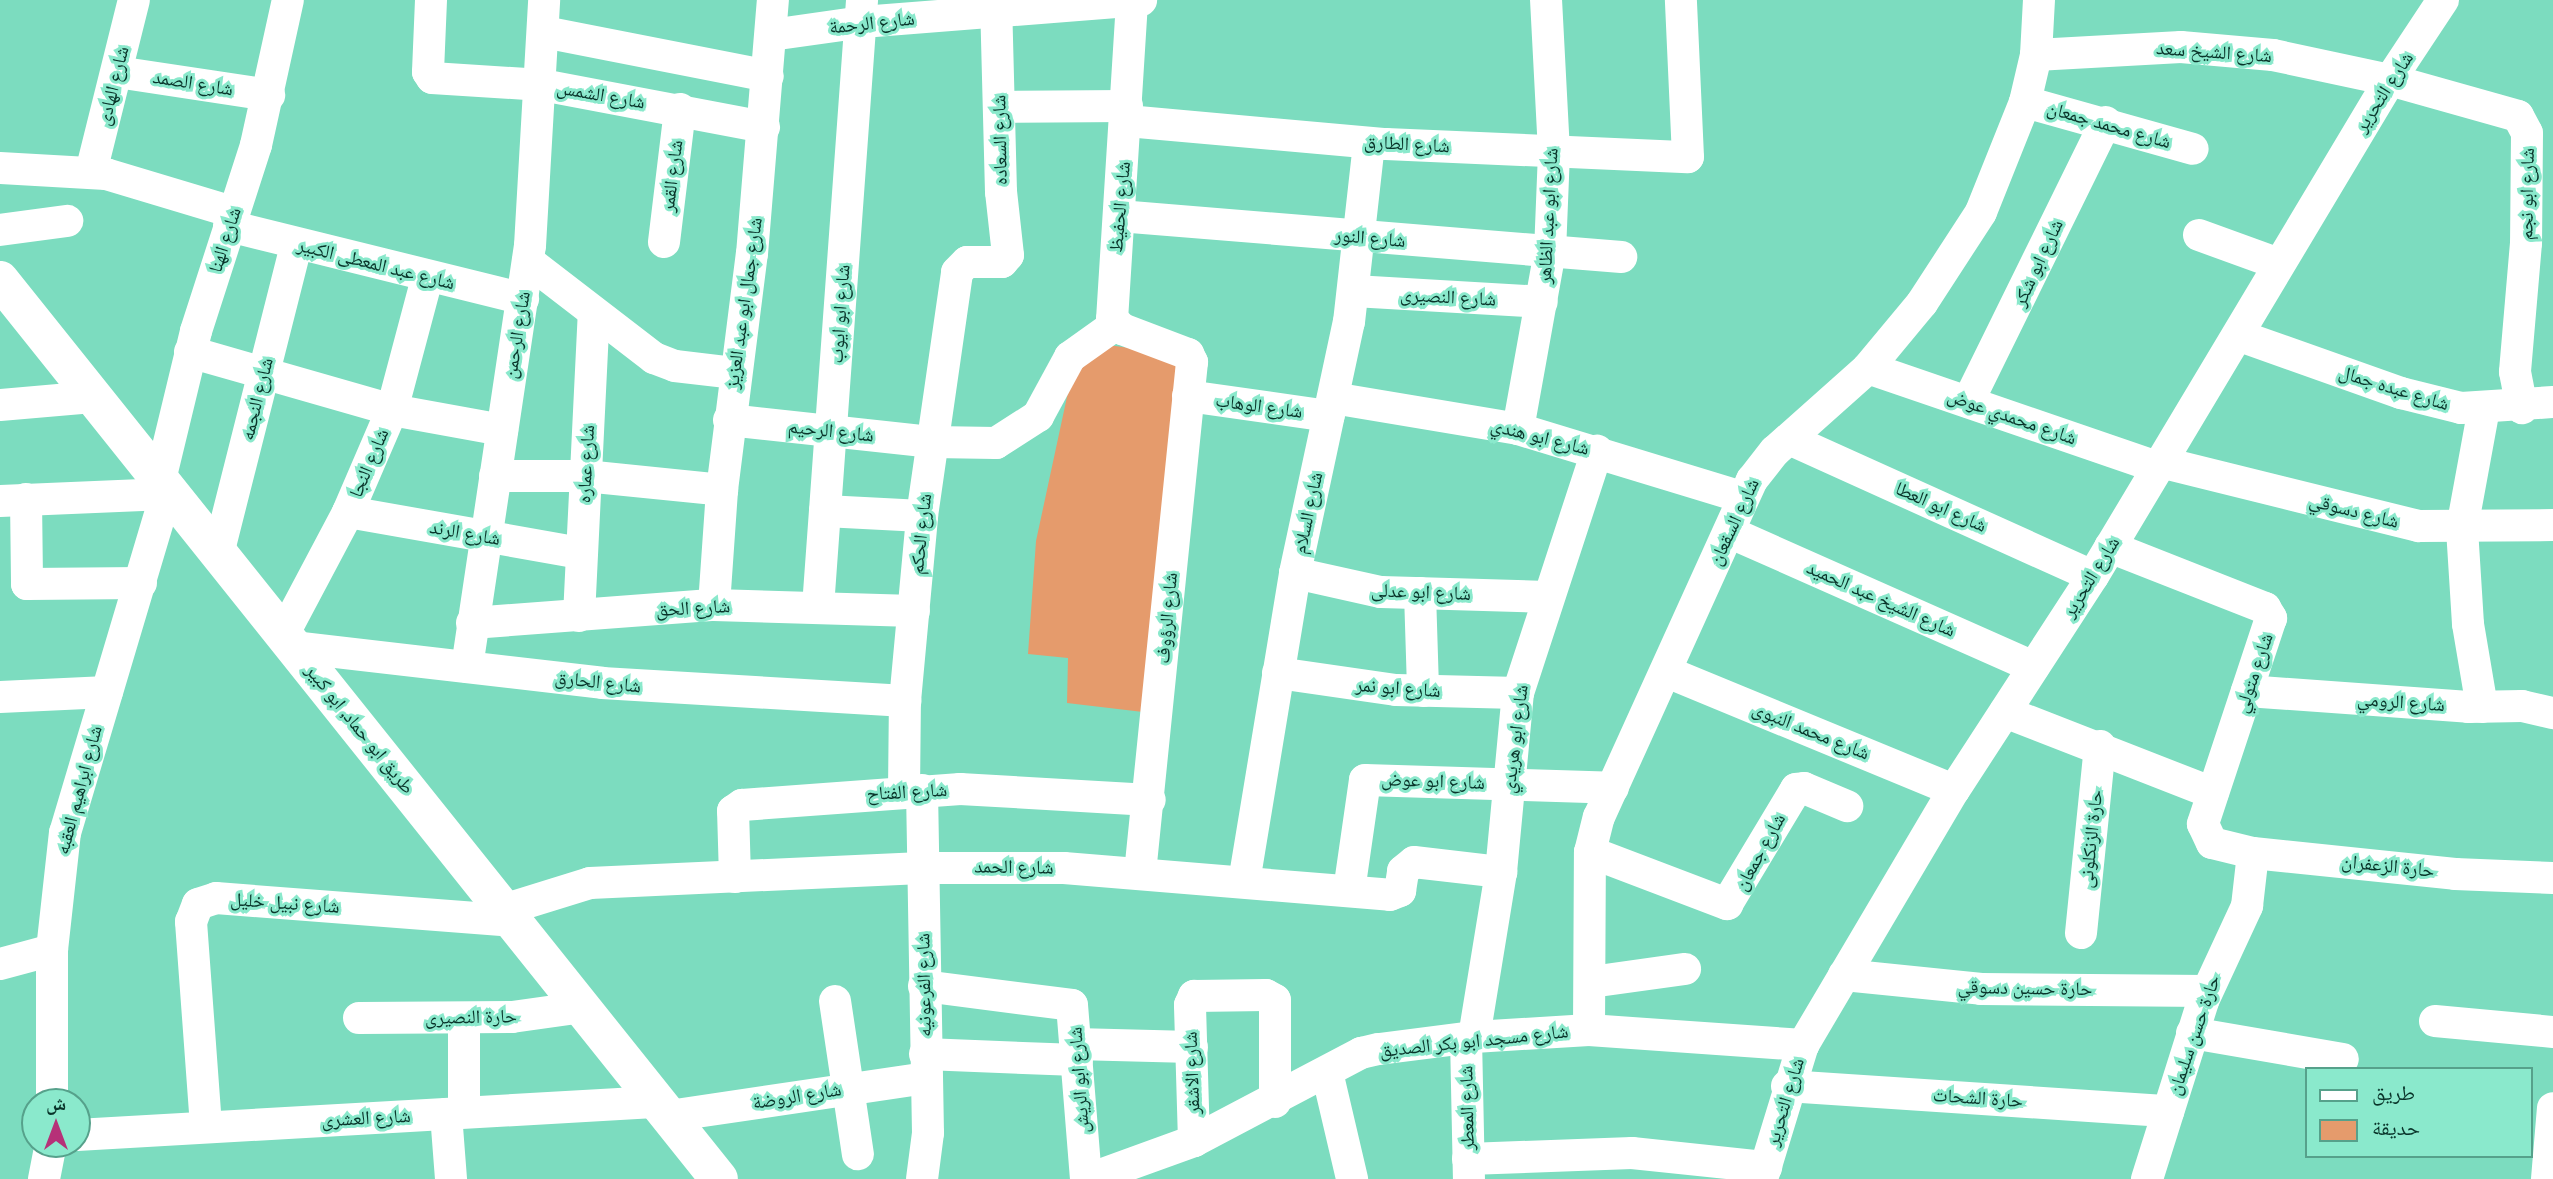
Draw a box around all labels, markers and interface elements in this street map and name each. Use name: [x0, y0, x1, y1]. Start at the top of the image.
street label: شارع الرحمة: [828, 7, 916, 39]
street label: شارع الشيخ سعد: [2155, 37, 2273, 67]
street label: شارع الهادى: [92, 44, 134, 128]
street label: شارع التحرير: [2350, 48, 2418, 136]
street label: شارع الصمد: [151, 65, 235, 101]
street label: شارع الشمس: [555, 76, 647, 114]
street label: شارع السعاده: [988, 95, 1012, 185]
street label: شارع محمد جمعان: [2044, 96, 2174, 154]
street label: شارع الطارق: [1363, 130, 1451, 158]
street label: شارع القمر: [656, 139, 688, 213]
street label: شارع ابو عبد الظاهر: [1533, 147, 1563, 285]
street label: شارع ابو نجم: [2515, 148, 2539, 240]
street label: شارع الحفيظ: [1105, 161, 1135, 253]
street label: شارع الهنا: [204, 205, 246, 275]
street label: شارع جمال ابو عبد العزيز: [721, 216, 767, 390]
street label: شارع ابو شكر: [2008, 216, 2068, 310]
street label: شارع النور: [1333, 224, 1407, 252]
street label: شارع عبد المعطى الكبير: [295, 233, 457, 295]
street label: شارع ابو ايوب: [825, 264, 855, 364]
street label: شارع النصيرى: [1399, 283, 1497, 311]
street label: شارع الرحمن: [499, 290, 535, 380]
street label: شارع النجمه: [236, 355, 278, 443]
street label: شارع عبده جمال: [2336, 360, 2452, 416]
street label: شارع محمدي عوض: [1944, 384, 2080, 450]
street label: شارع الوهاب: [1214, 389, 1304, 423]
street label: شارع ابو هندي: [1488, 414, 1592, 460]
street label: شارع الرحيم: [787, 415, 875, 447]
street label: شارع عماره: [573, 424, 599, 504]
street label: شارع النجا: [344, 425, 394, 501]
street label: شارع السلام: [1288, 470, 1328, 556]
street label: شارع السقعان: [1704, 475, 1764, 569]
street label: شارع ابو العطا: [1892, 477, 1990, 537]
street label: شارع دسوقي: [2307, 489, 2401, 533]
street label: شارع الحكم: [905, 493, 937, 575]
street label: شارع الرند: [428, 516, 502, 550]
street label: شارع التحرير: [2057, 532, 2125, 622]
street label: شارع الشيخ عبد الحميد: [1803, 556, 1959, 642]
street label: شارع الرؤوف: [1152, 572, 1182, 664]
street label: شارع ابو عدلى: [1371, 579, 1471, 605]
street label: شارع الحق: [655, 595, 731, 621]
street label: شارع متولي: [2230, 630, 2278, 716]
street label: طريق ابو حماد, ابو كبير: [300, 659, 420, 799]
street label: شارع الحارق: [554, 666, 642, 698]
street label: شارع ابو نمر: [1355, 674, 1441, 702]
street label: شارع ابو هريدي: [1497, 683, 1533, 795]
street label: شارع الرومي: [2356, 688, 2446, 716]
street label: شارع محمد النبوى: [1749, 697, 1873, 765]
street label: شارع ابراهيم العقبه: [51, 723, 107, 857]
street label: شارع ابو عوض: [1381, 768, 1485, 794]
street label: شارع الفتاح: [866, 779, 948, 805]
street label: حارة الزنكلونى: [2074, 789, 2108, 889]
street label: شارع جمعان: [1729, 809, 1791, 895]
street label: حارة الزعفران: [2340, 850, 2436, 882]
street label: شارع الحمد: [974, 855, 1054, 879]
street label: شارع نبيل خليل: [230, 888, 340, 918]
street label: شارع الفرعونيه: [912, 933, 936, 1037]
street label: حارة حسن سليمان: [2163, 972, 2225, 1098]
street label: حارة حسين دسوقي: [1957, 975, 2093, 1001]
street label: حارة النصيرى: [425, 1005, 517, 1029]
street label: شارع مسجد ابو بكر الصديق: [1378, 1020, 1570, 1062]
street label: شارع ابو الريش: [1064, 1026, 1094, 1134]
street label: شارع الاشقر: [1179, 1031, 1205, 1115]
street label: شارع التحرير: [1761, 1055, 1809, 1149]
street label: شارع المعطر: [1455, 1065, 1479, 1151]
legend: [2304, 1067, 2532, 1158]
street label: شارع الروضة: [751, 1078, 843, 1114]
text: طريق: [2372, 1079, 2415, 1106]
street label: حارة الشحات: [1932, 1083, 2024, 1113]
north arrow: [21, 1088, 91, 1158]
text: ش: [46, 1091, 66, 1116]
street label: شارع العشرى: [321, 1104, 411, 1132]
text: حديقة: [2372, 1114, 2420, 1141]

